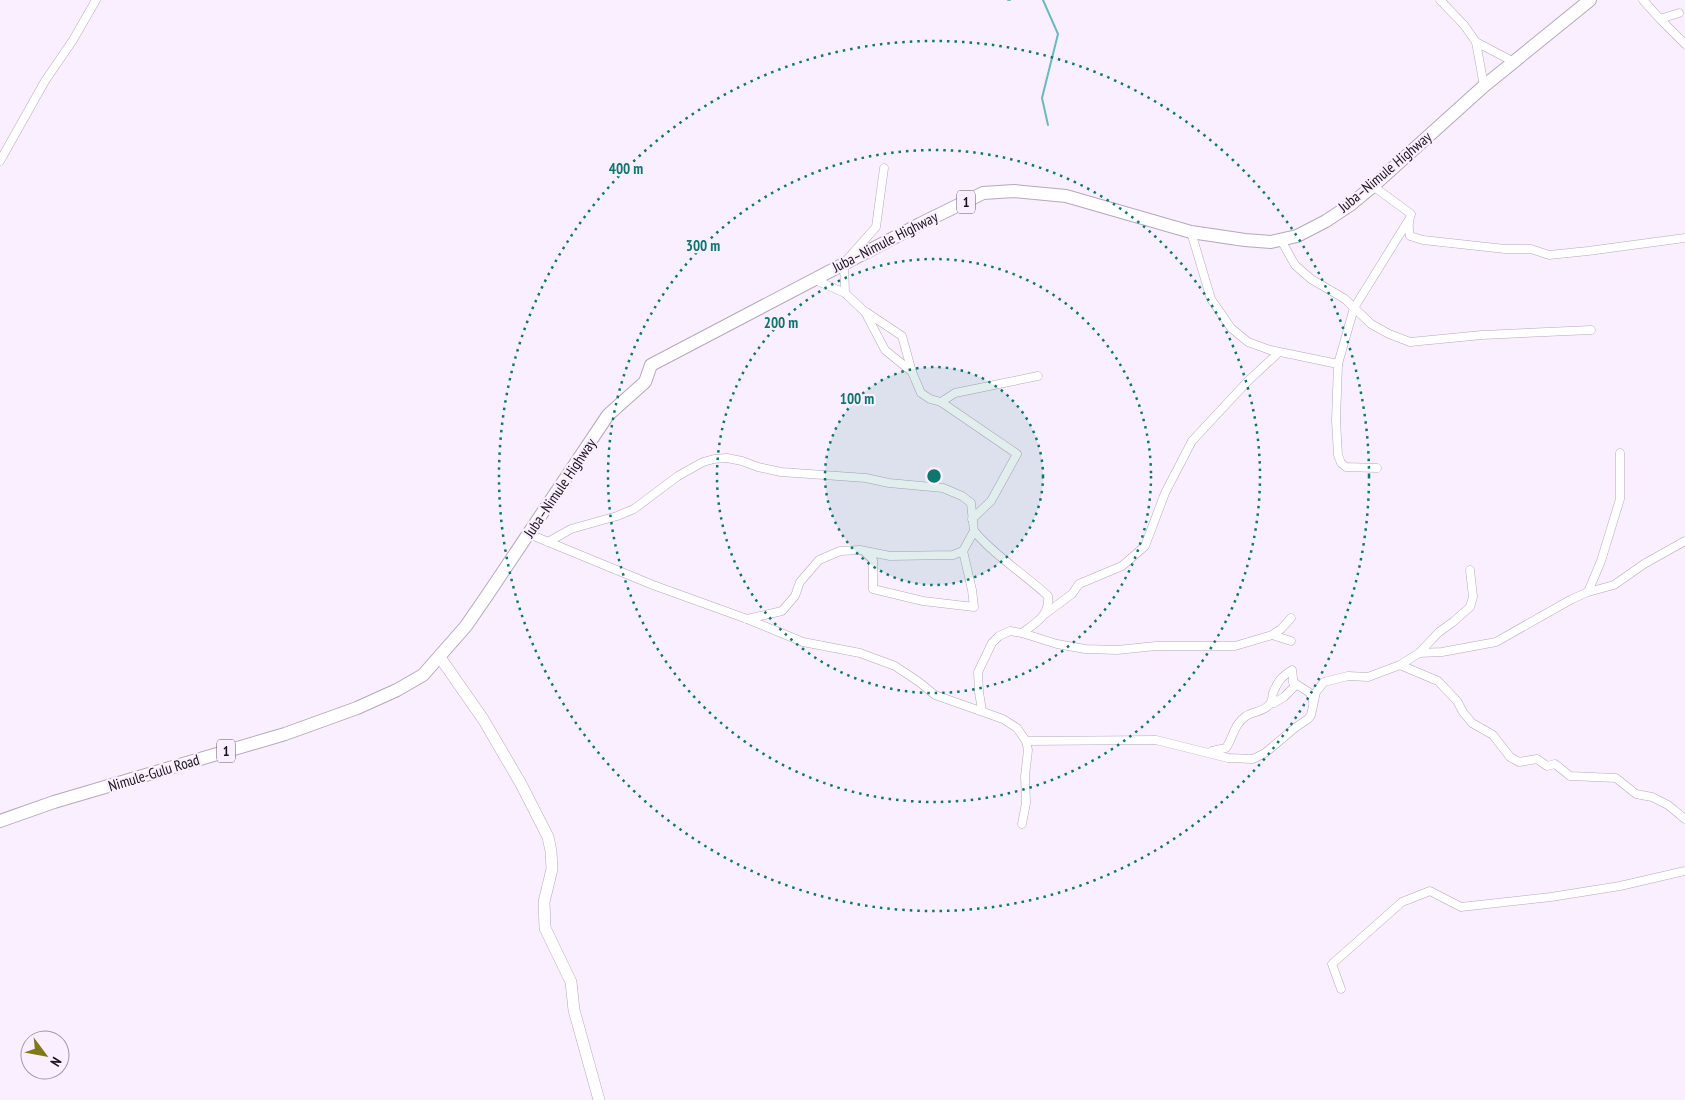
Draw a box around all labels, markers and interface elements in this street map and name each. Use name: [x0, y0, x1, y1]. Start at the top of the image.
street label: Juba–Nimule Highway: [1333, 127, 1435, 217]
text: 400 m: [609, 159, 643, 178]
road number: 1: [957, 190, 975, 213]
street label: Juba–Nimule Highway: [828, 207, 941, 277]
text: 300 m: [686, 236, 720, 255]
text: 200 m: [764, 313, 798, 332]
text: 100 m: [840, 389, 874, 408]
street label: Juba–Nimule Highway: [519, 434, 600, 542]
centre of rings: [925, 467, 943, 485]
road number: 1: [217, 739, 235, 762]
street label: Nimule-Gulu Road: [106, 750, 202, 795]
north arrow: [20, 1030, 70, 1080]
text: N: [46, 1054, 66, 1070]

